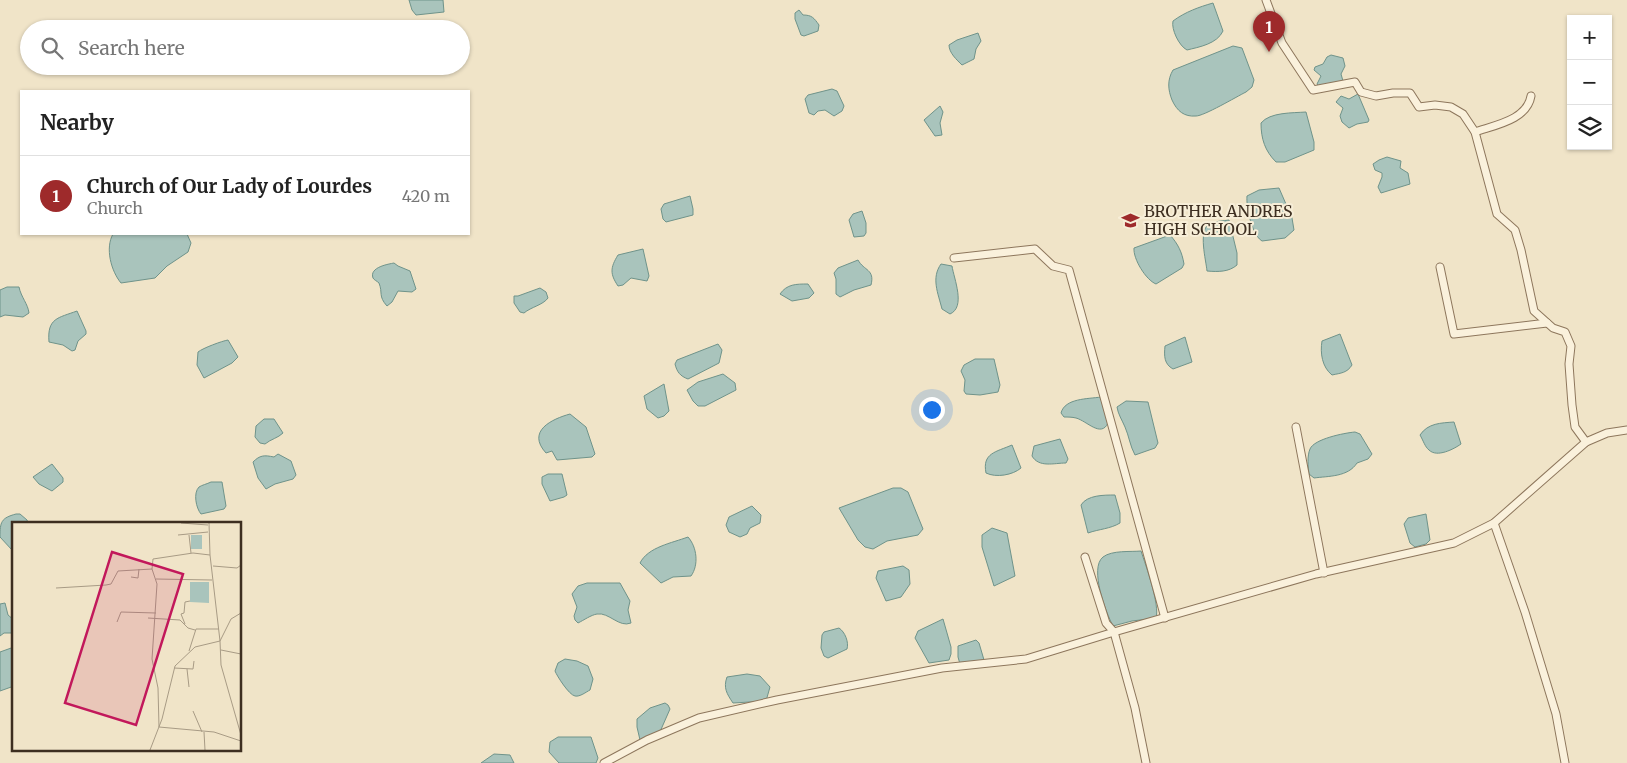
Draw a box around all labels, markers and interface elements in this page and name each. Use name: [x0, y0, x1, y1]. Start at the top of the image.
pin: 1: [1253, 11, 1285, 52]
map controls: [1567, 15, 1612, 150]
button: +: [1567, 15, 1612, 60]
search box: [20, 20, 470, 75]
icon: search: [38, 34, 66, 62]
text: Search here: [78, 36, 185, 60]
button: −: [1567, 60, 1612, 105]
button: layers: [1567, 105, 1612, 150]
text: Nearby: [40, 109, 114, 136]
text: Church of Our Lady of Lourdes: [87, 174, 372, 198]
text: 1: [52, 186, 60, 206]
text: 420 m: [402, 186, 450, 206]
text: Church: [87, 198, 143, 218]
place label: BROTHER ANDRES HIGH SCHOOL: [1144, 201, 1293, 239]
school or university icon: BROTHER ANDRES HIGH SCHOOL: [1120, 210, 1140, 230]
your location: [919, 397, 945, 423]
inset map: [12, 522, 241, 750]

